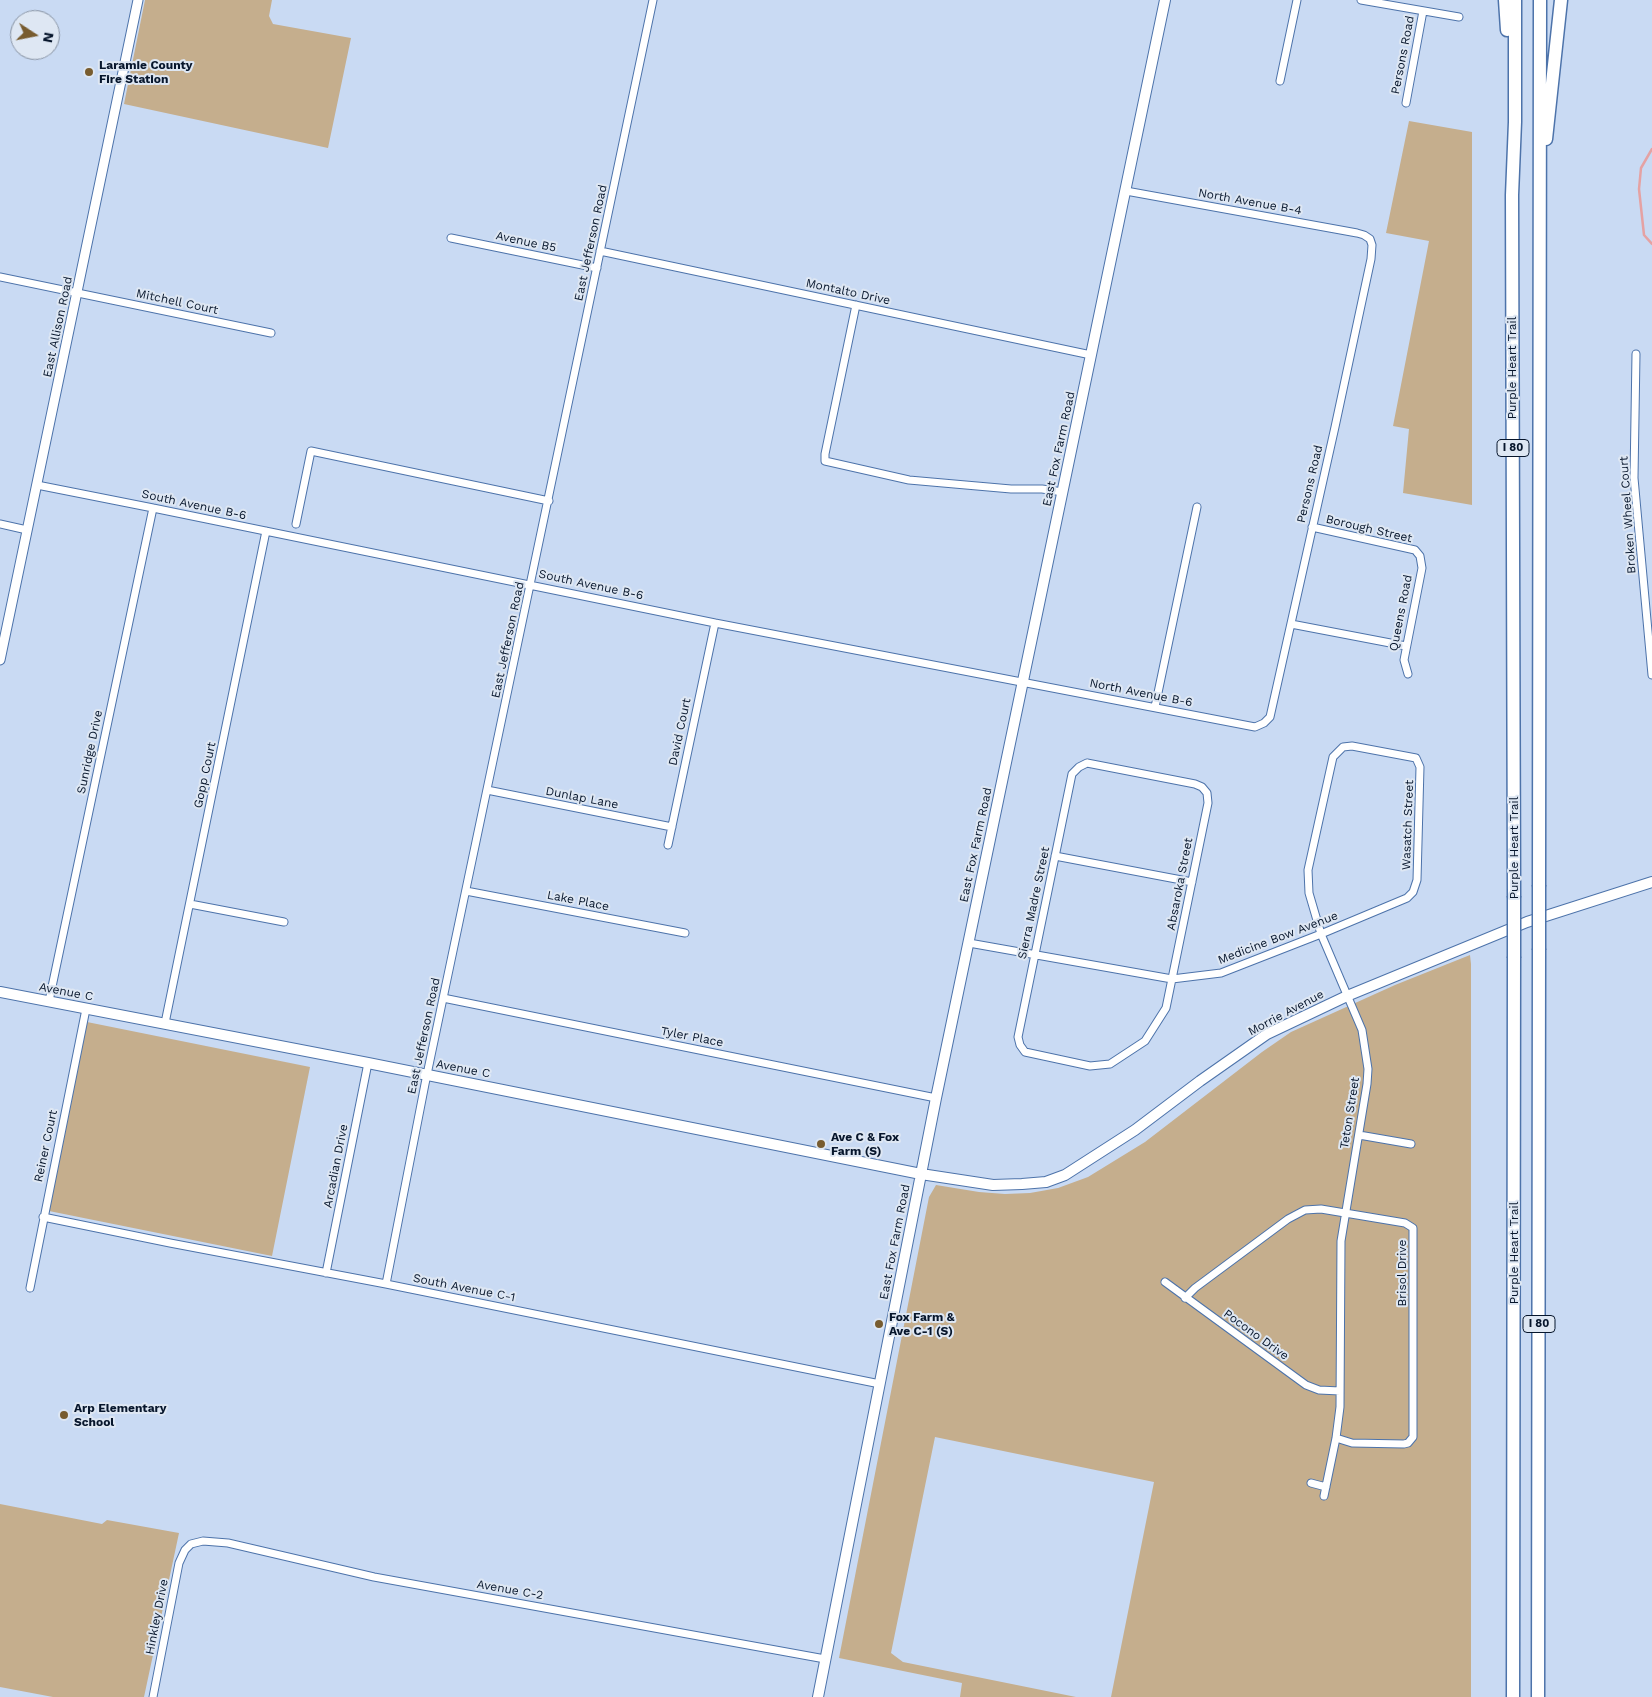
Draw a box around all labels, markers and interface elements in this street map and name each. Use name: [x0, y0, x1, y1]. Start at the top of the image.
north arrow: [10, 10, 60, 60]
street label: Persons Road: [1388, 15, 1418, 95]
text: N: [40, 31, 58, 44]
place label: Laramie County Fire Station: [99, 58, 193, 86]
marker: Laramie County Fire Station: [83, 66, 95, 78]
street label: East Jefferson Road: [572, 183, 610, 303]
street label: North Avenue B-4: [1197, 186, 1303, 218]
street label: Avenue B5: [494, 229, 558, 255]
street label: East Allison Road: [40, 275, 76, 379]
street label: Montalto Drive: [804, 276, 892, 308]
street label: Mitchell Court: [135, 286, 219, 318]
street label: Purple Heart Trail: [1505, 317, 1519, 419]
street label: East Fox Farm Road: [1040, 390, 1078, 508]
road number: I 80: [1497, 439, 1529, 456]
street label: Persons Road: [1294, 444, 1326, 524]
street label: Broken Wheel Court: [1617, 456, 1639, 574]
street label: South Avenue B-6: [140, 487, 248, 523]
street label: Borough Street: [1324, 512, 1414, 546]
street label: South Avenue B-6: [537, 567, 645, 603]
street label: Queens Road: [1387, 574, 1415, 652]
street label: East Jefferson Road: [489, 580, 527, 700]
street label: North Avenue B-6: [1088, 676, 1194, 710]
street label: David Court: [666, 697, 694, 767]
street label: Sunridge Drive: [74, 709, 106, 795]
street label: Gopp Court: [191, 741, 219, 809]
street label: Wasatch Street: [1399, 780, 1417, 870]
street label: Dunlap Lane: [544, 784, 620, 812]
street label: East Fox Farm Road: [957, 786, 995, 904]
street label: Purple Heart Trail: [1507, 797, 1521, 899]
street label: Absaroka Street: [1164, 836, 1196, 932]
street label: Sierra Madre Street: [1015, 845, 1053, 961]
street label: Lake Place: [546, 888, 610, 914]
street label: Medicine Bow Avenue: [1216, 908, 1340, 968]
street label: East Jefferson Road: [405, 976, 443, 1096]
street label: Avenue C: [38, 980, 94, 1004]
street label: Morrie Avenue: [1246, 987, 1326, 1039]
street label: Tyler Place: [659, 1024, 725, 1050]
street label: Avenue C: [435, 1057, 491, 1081]
street label: Teton Street: [1337, 1076, 1363, 1150]
street label: Reiner Court: [31, 1108, 61, 1184]
street label: Arcadian Drive: [321, 1123, 351, 1209]
place label: Ave C & Fox Farm (S): [831, 1130, 899, 1158]
marker: Ave C & Fox Farm (S): [815, 1138, 827, 1150]
street label: East Fox Farm Road: [877, 1183, 913, 1301]
street label: Purple Heart Trail: [1507, 1202, 1521, 1304]
street label: Brisol Drive: [1395, 1239, 1409, 1307]
street label: South Avenue C-1: [412, 1271, 516, 1305]
street label: Pocono Drive: [1221, 1307, 1291, 1363]
place label: Fox Farm & Ave C-1 (S): [889, 1310, 955, 1338]
road number: I 80: [1523, 1316, 1555, 1332]
marker: Fox Farm & Ave C-1 (S): [873, 1318, 885, 1330]
place label: Arp Elementary School: [74, 1401, 167, 1429]
marker: Arp Elementary School: [58, 1409, 70, 1421]
street label: Avenue C-2: [476, 1577, 544, 1603]
street label: Hinkley Drive: [143, 1578, 171, 1656]

